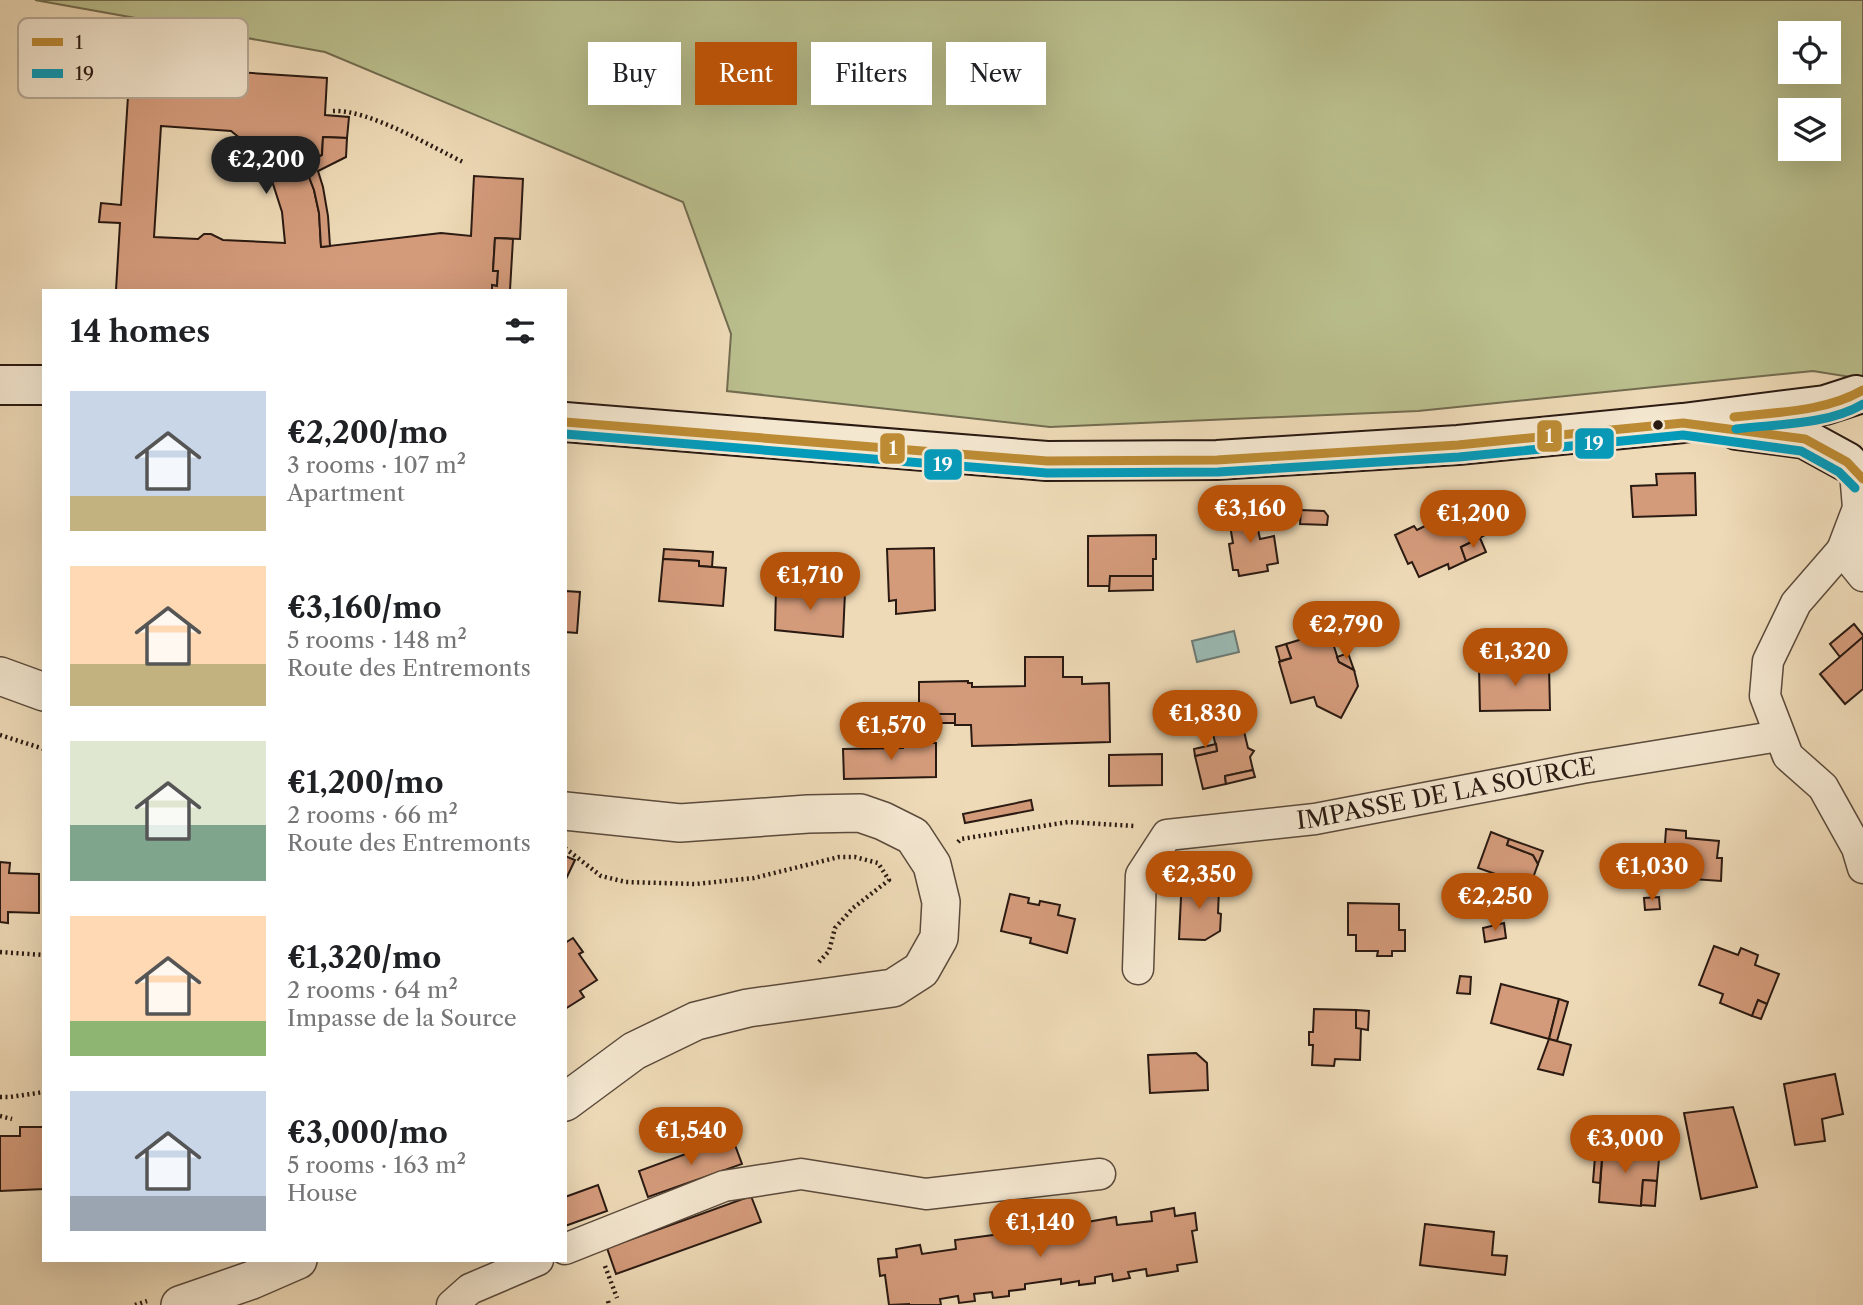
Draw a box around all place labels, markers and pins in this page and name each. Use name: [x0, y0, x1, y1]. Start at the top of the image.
pin: €2,200: [209, 136, 323, 196]
unlabelled marker: [1651, 418, 1665, 432]
pin: €3,160: [1193, 486, 1307, 545]
pin: €1,200: [1416, 490, 1530, 550]
pin: €1,710: [753, 552, 867, 612]
pin: €2,790: [1289, 602, 1403, 661]
pin: €1,320: [1458, 628, 1572, 688]
pin: €1,830: [1148, 690, 1262, 750]
pin: €1,570: [834, 702, 948, 762]
pin: €1,030: [1595, 844, 1709, 903]
pin: €2,350: [1142, 852, 1256, 911]
pin: €2,250: [1438, 874, 1552, 933]
pin: €1,540: [634, 1108, 748, 1167]
pin: €3,000: [1568, 1116, 1682, 1175]
pin: €1,140: [983, 1200, 1097, 1259]

